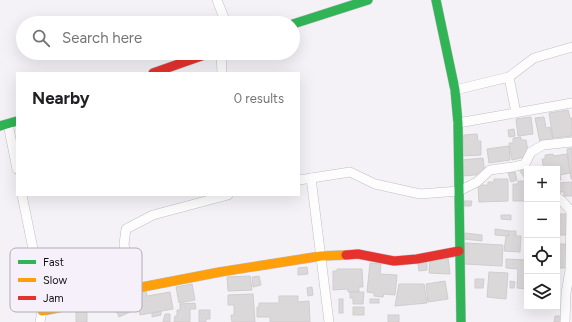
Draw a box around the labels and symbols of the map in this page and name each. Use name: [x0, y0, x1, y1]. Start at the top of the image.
legend: [10, 248, 142, 312]
text: Fast: [43, 256, 64, 269]
text: Slow: [43, 274, 67, 287]
text: Jam: [43, 292, 64, 305]

